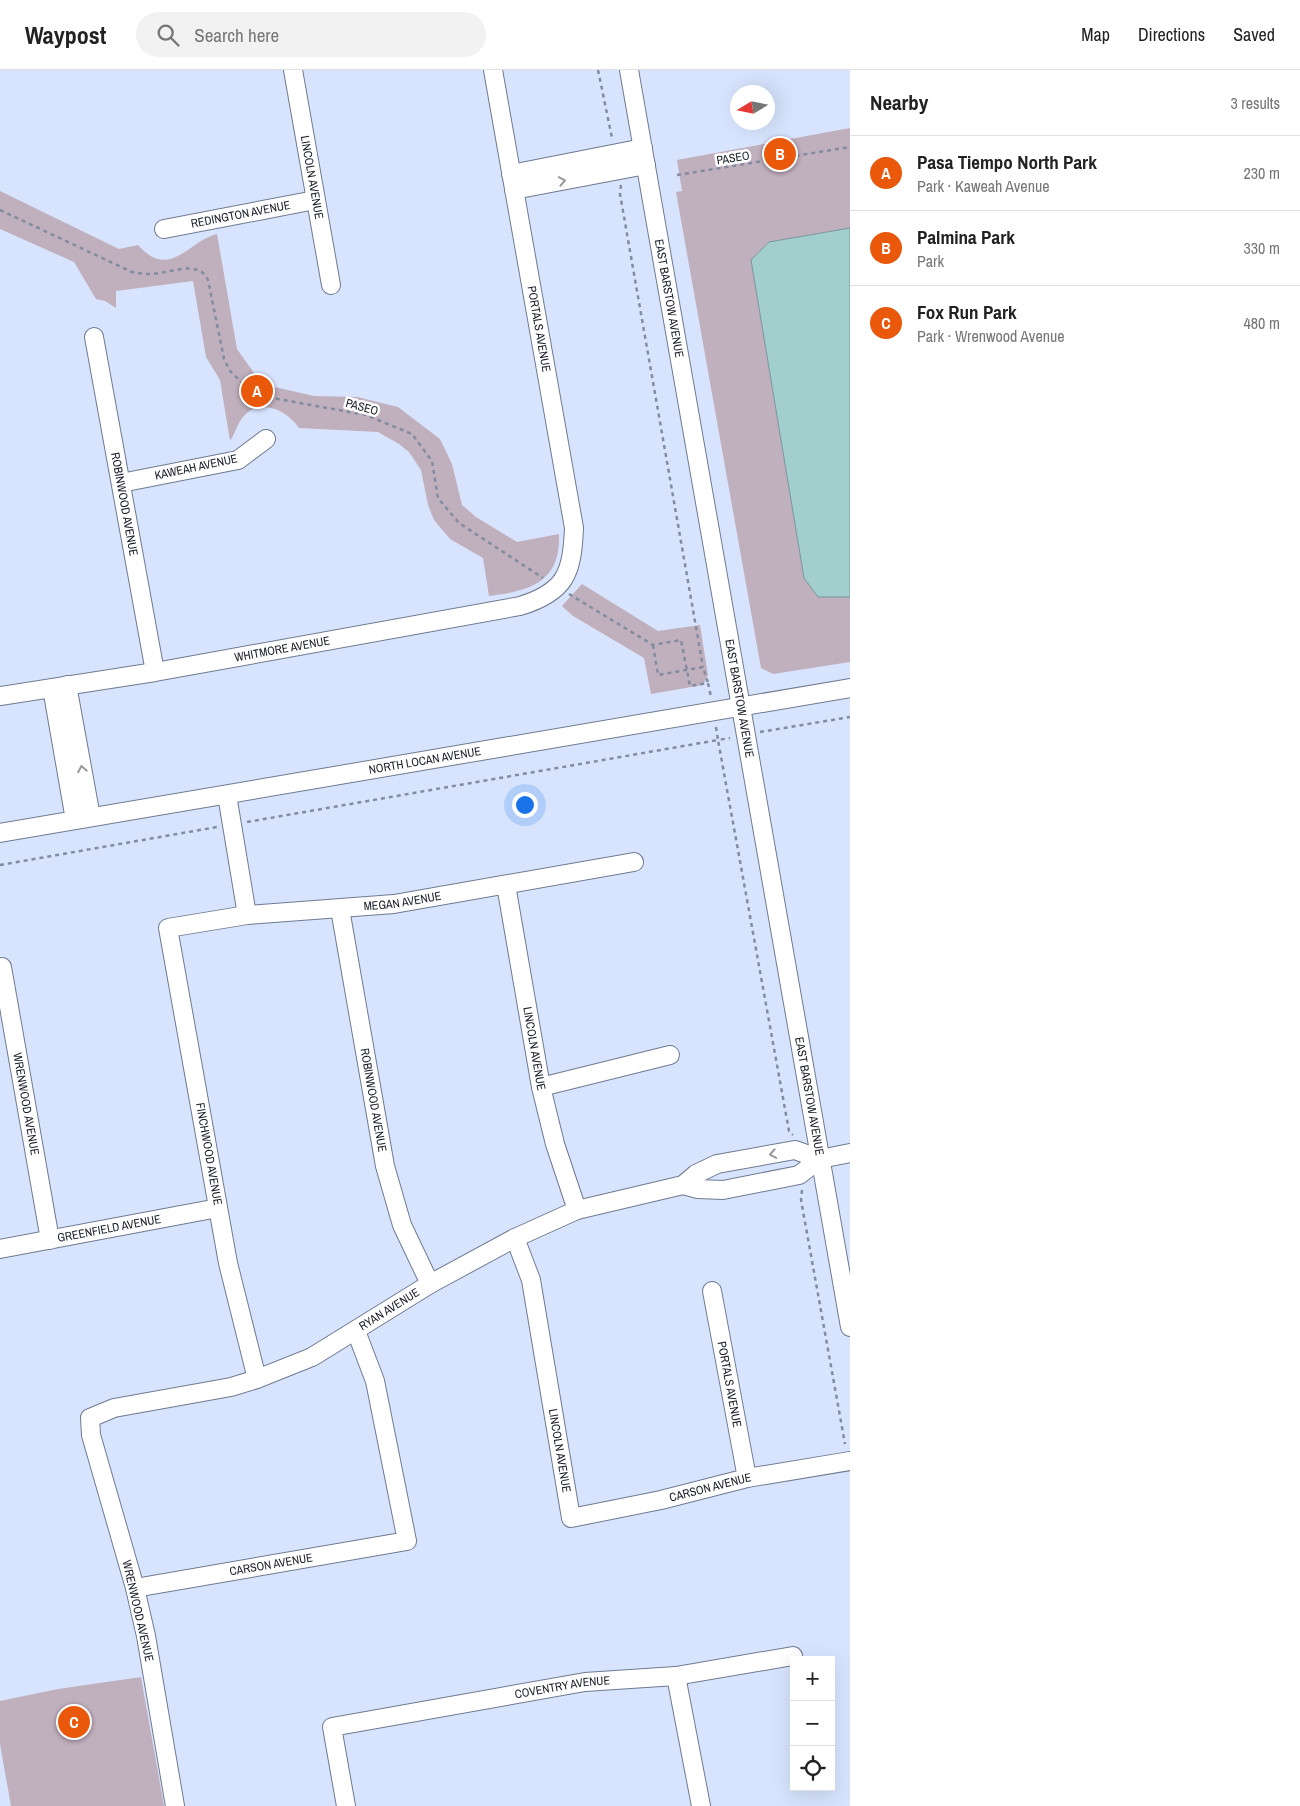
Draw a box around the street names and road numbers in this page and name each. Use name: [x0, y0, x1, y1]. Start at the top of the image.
street label: LINCOLN AVENUE: [297, 134, 327, 220]
street label: PASEO: [715, 147, 751, 168]
street label: REDINGTON AVENUE: [190, 197, 292, 232]
street label: EAST BARSTOW AVENUE: [651, 238, 687, 359]
street label: PORTALS AVENUE: [524, 285, 554, 373]
street label: PASEO: [344, 395, 380, 419]
street label: KAWEAH AVENUE: [153, 450, 239, 484]
street label: ROBINWOOD AVENUE: [107, 451, 142, 557]
street label: WHITMORE AVENUE: [233, 633, 331, 665]
street label: EAST BARSTOW AVENUE: [721, 638, 758, 759]
street label: NORTH LOCAN AVENUE: [368, 743, 482, 778]
street label: MEGAN AVENUE: [363, 888, 442, 914]
street label: LINCOLN AVENUE: [519, 1005, 550, 1092]
street label: EAST BARSTOW AVENUE: [791, 1036, 828, 1157]
street label: ROBINWOOD AVENUE: [357, 1047, 390, 1153]
street label: WRENWOOD AVENUE: [9, 1051, 43, 1156]
street label: FINCHWOOD AVENUE: [192, 1102, 226, 1206]
street label: GREENFIELD AVENUE: [56, 1211, 162, 1246]
street label: RYAN AVENUE: [356, 1284, 423, 1334]
street label: PORTALS AVENUE: [714, 1340, 745, 1429]
street label: LINCOLN AVENUE: [545, 1408, 575, 1494]
street label: CARSON AVENUE: [668, 1469, 752, 1506]
street label: CARSON AVENUE: [228, 1549, 314, 1580]
street label: WRENWOOD AVENUE: [119, 1559, 157, 1663]
street label: COVENTRY AVENUE: [513, 1672, 610, 1702]

